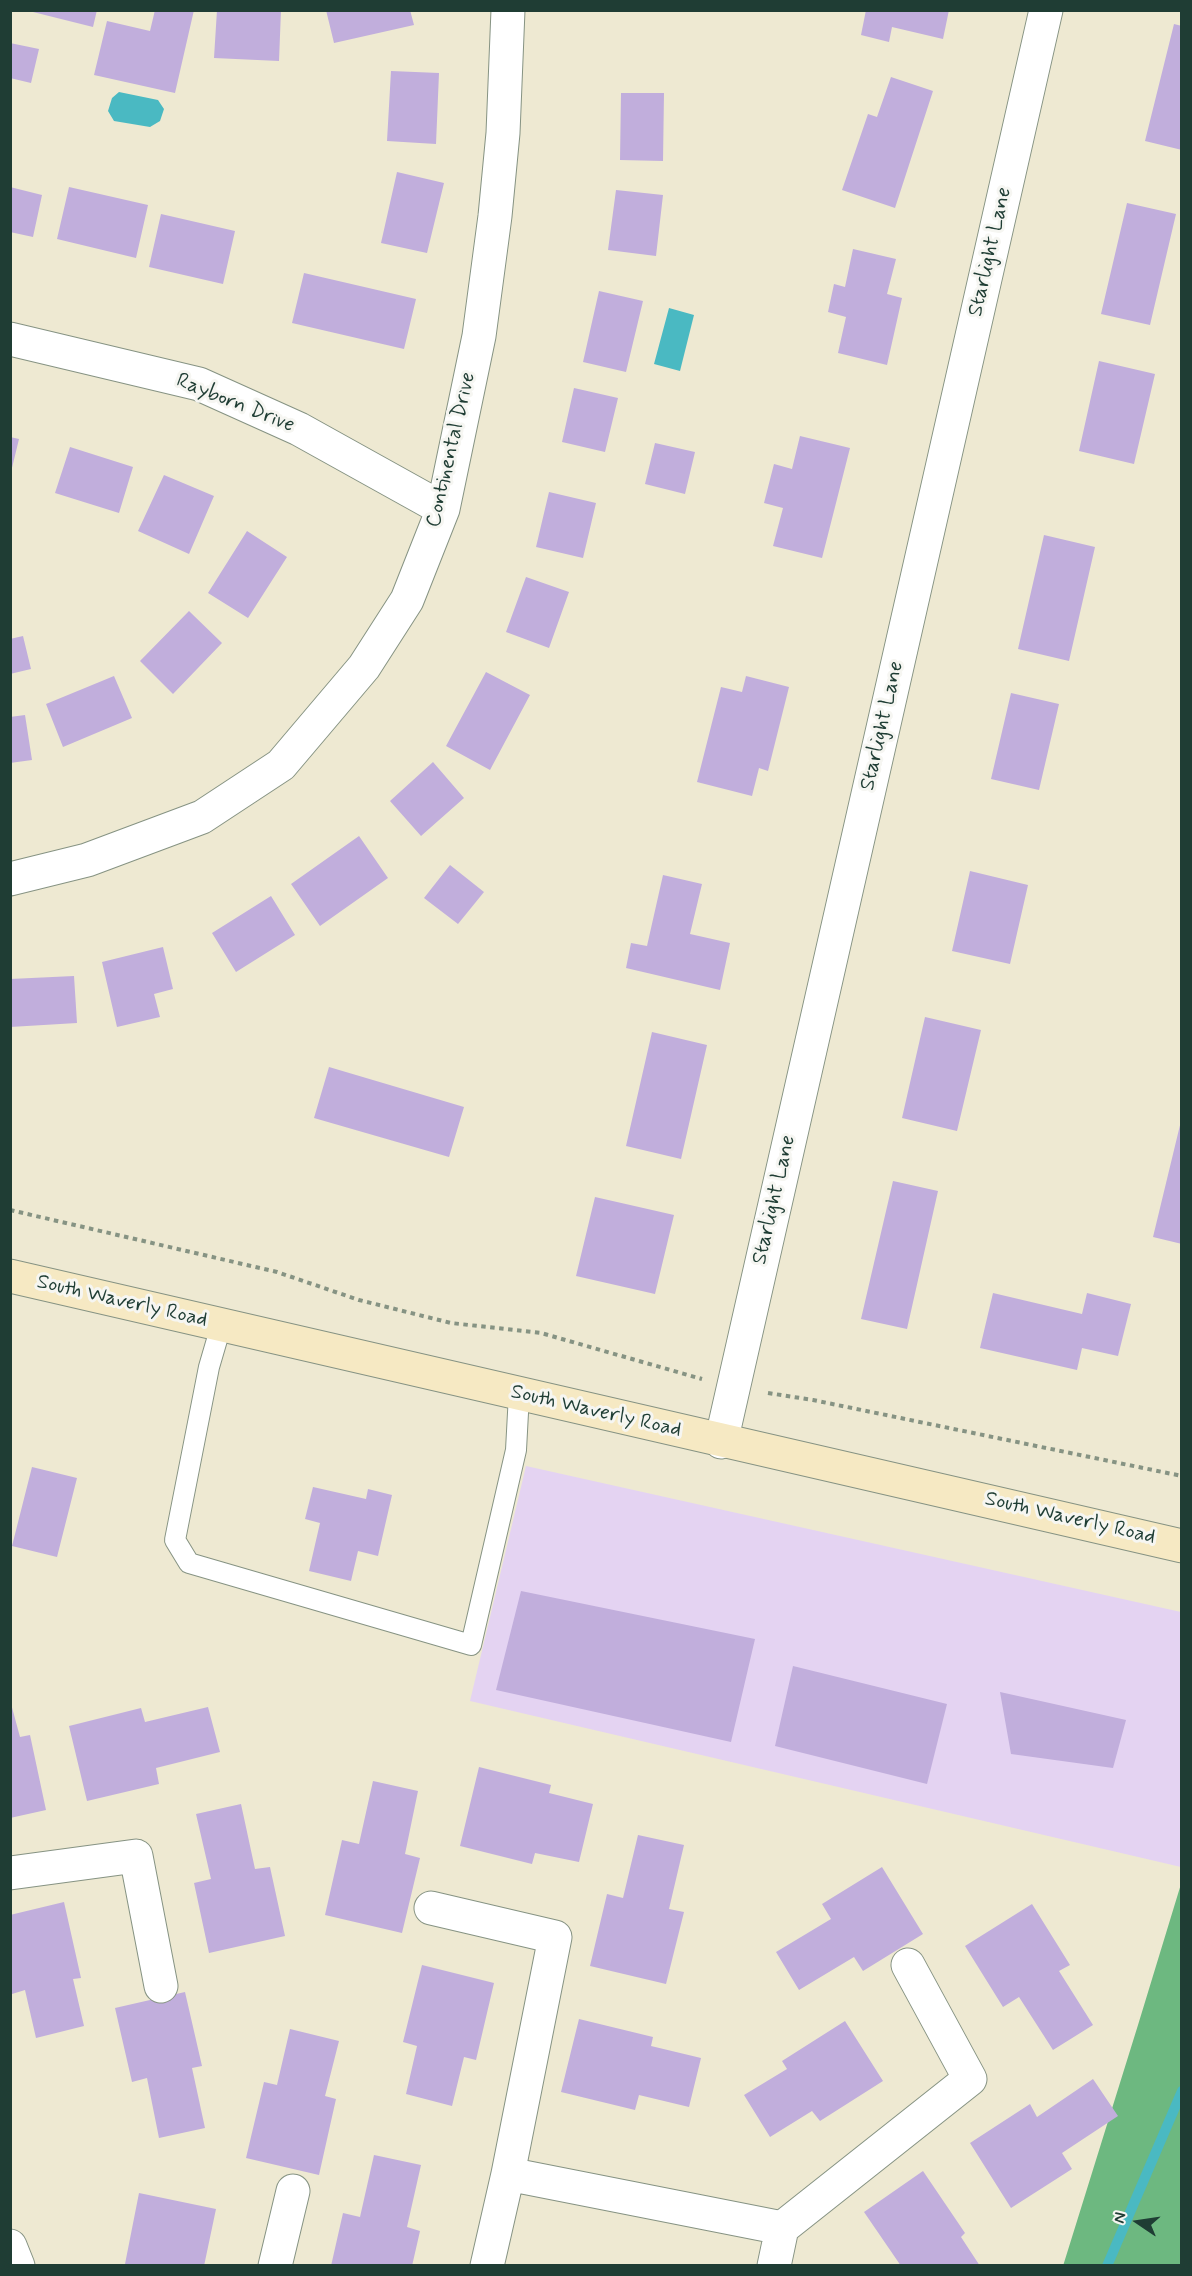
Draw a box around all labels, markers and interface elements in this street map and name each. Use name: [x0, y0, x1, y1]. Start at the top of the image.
street label: Starlight Lane: [964, 185, 1018, 319]
street label: Rayborn Drive: [172, 369, 298, 439]
street label: Continental Drive: [422, 370, 482, 530]
street label: Starlight Lane: [856, 659, 910, 793]
street label: Starlight Lane: [748, 1133, 802, 1267]
street label: South Waverly Road: [34, 1270, 210, 1334]
street label: South Waverly Road: [508, 1380, 684, 1444]
street label: South Waverly Road: [982, 1487, 1158, 1551]
north arrow: [1108, 2192, 1168, 2252]
text: N: [1109, 2210, 1131, 2225]

